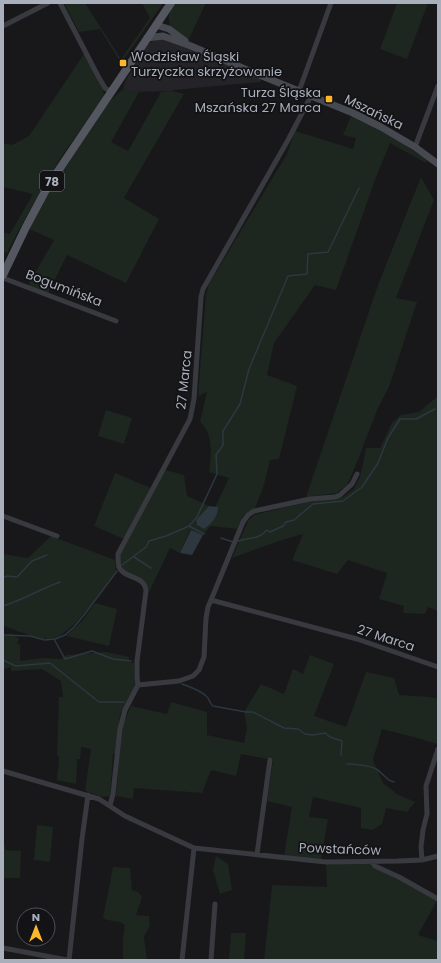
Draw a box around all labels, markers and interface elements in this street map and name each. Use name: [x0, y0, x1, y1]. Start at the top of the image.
place label: Wodzisław Śląski Turzyczka skrzyżowanie: [131, 47, 282, 81]
marker: Wodzisław Śląski Turzyczka skrzyżowanie: [118, 58, 128, 68]
place label: Turza Śląska Mszańska 27 Marca: [195, 83, 321, 117]
street label: Mszańska: [341, 90, 407, 134]
marker: Turza Śląska Mszańska 27 Marca: [324, 94, 334, 104]
road number: 78: [40, 171, 64, 191]
street label: Bogumińska: [23, 265, 105, 311]
street label: 27 Marca: [171, 349, 197, 411]
street label: 27 Marca: [355, 620, 417, 656]
street label: Powstańców: [299, 838, 382, 860]
north arrow: [16, 907, 56, 947]
text: N: [32, 909, 40, 925]

